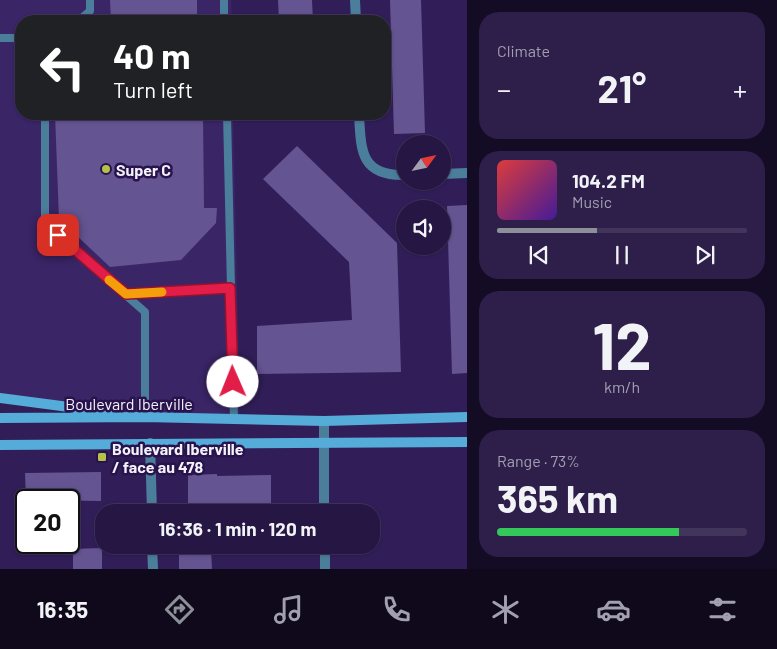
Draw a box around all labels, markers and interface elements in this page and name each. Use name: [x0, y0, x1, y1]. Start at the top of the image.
text: 40 m: [113, 34, 190, 76]
icon: left: [30, 35, 95, 100]
text: Climate: [497, 41, 550, 60]
text: 21°: [598, 65, 646, 111]
text: −: [497, 72, 511, 106]
text: +: [733, 72, 747, 106]
text: Turn left: [113, 76, 193, 102]
north arrow: [396, 135, 451, 190]
map controls: [396, 135, 451, 255]
place label: Super C: [116, 160, 171, 179]
marker: Super C: [100, 163, 112, 175]
text: 104.2 FM: [572, 169, 645, 192]
text: Music: [572, 192, 612, 211]
button: sound: [396, 200, 451, 255]
pin: [37, 214, 79, 256]
icon: arrive: [44, 221, 72, 249]
icon: previous: [525, 241, 553, 269]
icon: pause: [608, 241, 636, 269]
icon: next: [691, 241, 719, 269]
text: 12: [592, 305, 652, 383]
position arrow: [206, 355, 258, 407]
text: km/h: [604, 377, 640, 396]
street label: Boulevard Iberville: [65, 394, 193, 413]
place label: Boulevard Iberville / face au 478: [112, 439, 244, 476]
marker: Boulevard Iberville / face au 478: [96, 451, 108, 463]
text: Range · 73%: [497, 451, 580, 470]
text: 365 km: [497, 475, 618, 521]
speed limit sign: 20: [15, 489, 80, 554]
text: 16:36 · 1 min · 120 m: [159, 517, 316, 540]
icon: directions: [162, 592, 197, 627]
icon: music: [271, 592, 306, 627]
icon: phone: [379, 592, 414, 627]
icon: climate: [488, 592, 523, 627]
icon: car: [596, 592, 631, 627]
icon: filters: [705, 592, 740, 627]
text: 16:35: [37, 596, 88, 622]

